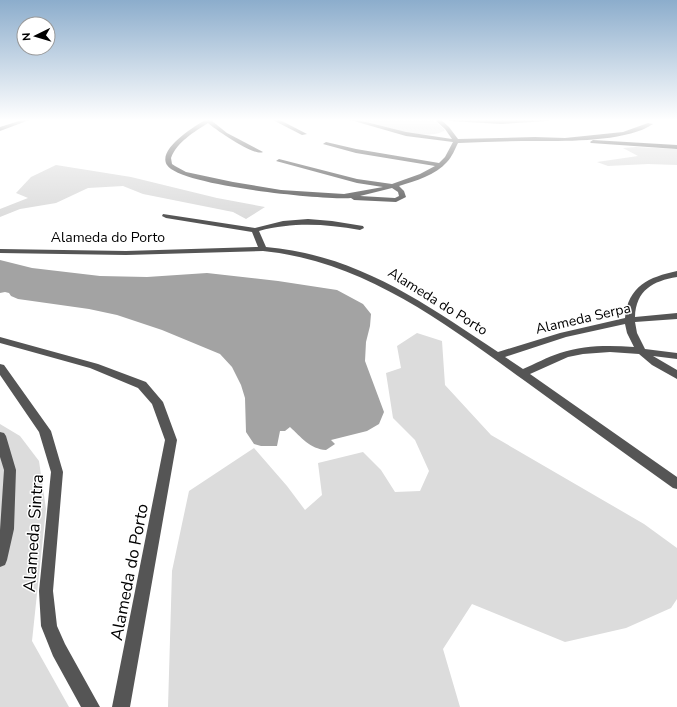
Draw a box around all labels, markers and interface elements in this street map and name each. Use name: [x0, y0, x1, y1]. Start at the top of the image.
north arrow: [16, 16, 56, 56]
text: N: [19, 32, 34, 42]
street label: Alameda do Porto: [51, 228, 165, 247]
street label: Alameda do Porto: [384, 263, 491, 340]
street label: Alameda Serpa: [534, 298, 633, 339]
street label: Alameda Sintra: [18, 473, 49, 593]
street label: Alameda do Porto: [105, 502, 154, 642]

